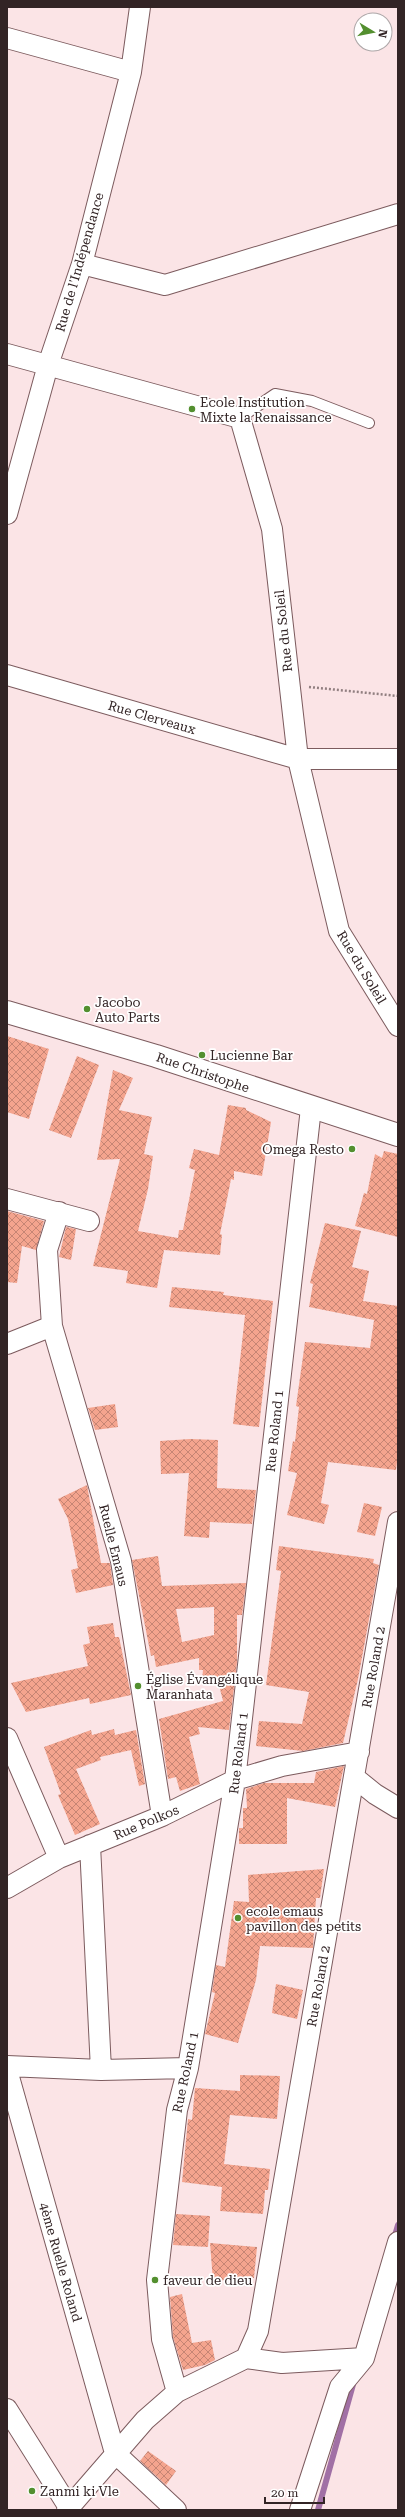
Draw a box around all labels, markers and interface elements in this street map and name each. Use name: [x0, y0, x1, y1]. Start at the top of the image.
north arrow: [353, 12, 393, 52]
text: N: [375, 28, 389, 39]
street label: Rue de l'Indépendance: [52, 191, 107, 333]
place label: Ecole Institution Mixte la Renaissance: [200, 395, 332, 425]
marker: Ecole Institution Mixte la Renaissance: [187, 404, 197, 414]
street label: Rue du Soleil: [272, 589, 295, 673]
street label: Rue Clerveaux: [106, 698, 198, 737]
street label: Rue du Soleil: [334, 928, 389, 1007]
place label: Jacobo Auto Parts: [95, 995, 160, 1025]
marker: Jacobo Auto Parts: [82, 1004, 92, 1014]
place label: Lucienne Bar: [210, 1048, 294, 1063]
street label: Rue Christophe: [154, 1050, 251, 1095]
marker: Lucienne Bar: [197, 1050, 207, 1060]
place label: Omega Resto: [262, 1142, 344, 1157]
marker: Omega Resto: [347, 1144, 357, 1154]
street label: Rue Roland 1: [263, 1389, 286, 1473]
street label: Ruelle Emaus: [96, 1503, 131, 1588]
street label: Rue Roland 2: [359, 1625, 388, 1709]
place label: Église Évangélique Maranhata: [146, 1671, 263, 1702]
marker: Église Évangélique Maranhata: [133, 1681, 143, 1691]
street label: Rue Roland 1: [226, 1711, 251, 1795]
street label: Rue Polkos: [111, 1802, 181, 1843]
place label: ecole emaus pavillon des petits: [246, 1904, 361, 1934]
marker: ecole emaus pavillon des petits: [233, 1913, 243, 1923]
street label: Rue Roland 2: [304, 1944, 333, 2028]
street label: Rue Roland 1: [170, 2030, 201, 2114]
street label: 4ème Ruelle Roland: [36, 2201, 85, 2324]
place label: faveur de dieu: [163, 2273, 252, 2288]
marker: faveur de dieu: [150, 2275, 160, 2285]
scale bar: [265, 2479, 324, 2505]
place label: Zanmi ki Vle: [40, 2484, 119, 2499]
marker: Zanmi ki Vle: [27, 2486, 37, 2496]
text: 20 m: [271, 2486, 298, 2500]

